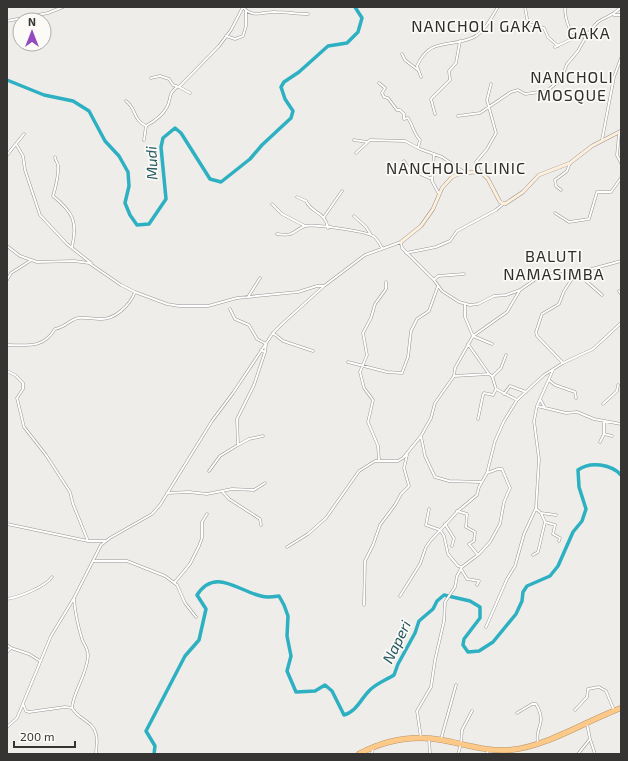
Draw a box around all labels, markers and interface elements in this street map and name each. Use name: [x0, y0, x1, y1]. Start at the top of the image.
north arrow: [12, 12, 52, 52]
text: N: [28, 15, 36, 28]
district label: NANCHOLI GAKA: [411, 16, 543, 35]
district label: GAKA: [567, 23, 611, 42]
district label: NANCHOLI MOSQUE: [530, 67, 614, 105]
water label: Mudi: [141, 145, 161, 180]
district label: NANCHOLI CLINIC: [386, 158, 526, 177]
district label: BALUTI NAMASIMBA: [503, 246, 605, 283]
water label: Naperi: [378, 617, 414, 666]
scale bar: [14, 723, 75, 749]
text: 200 m: [20, 729, 54, 743]

